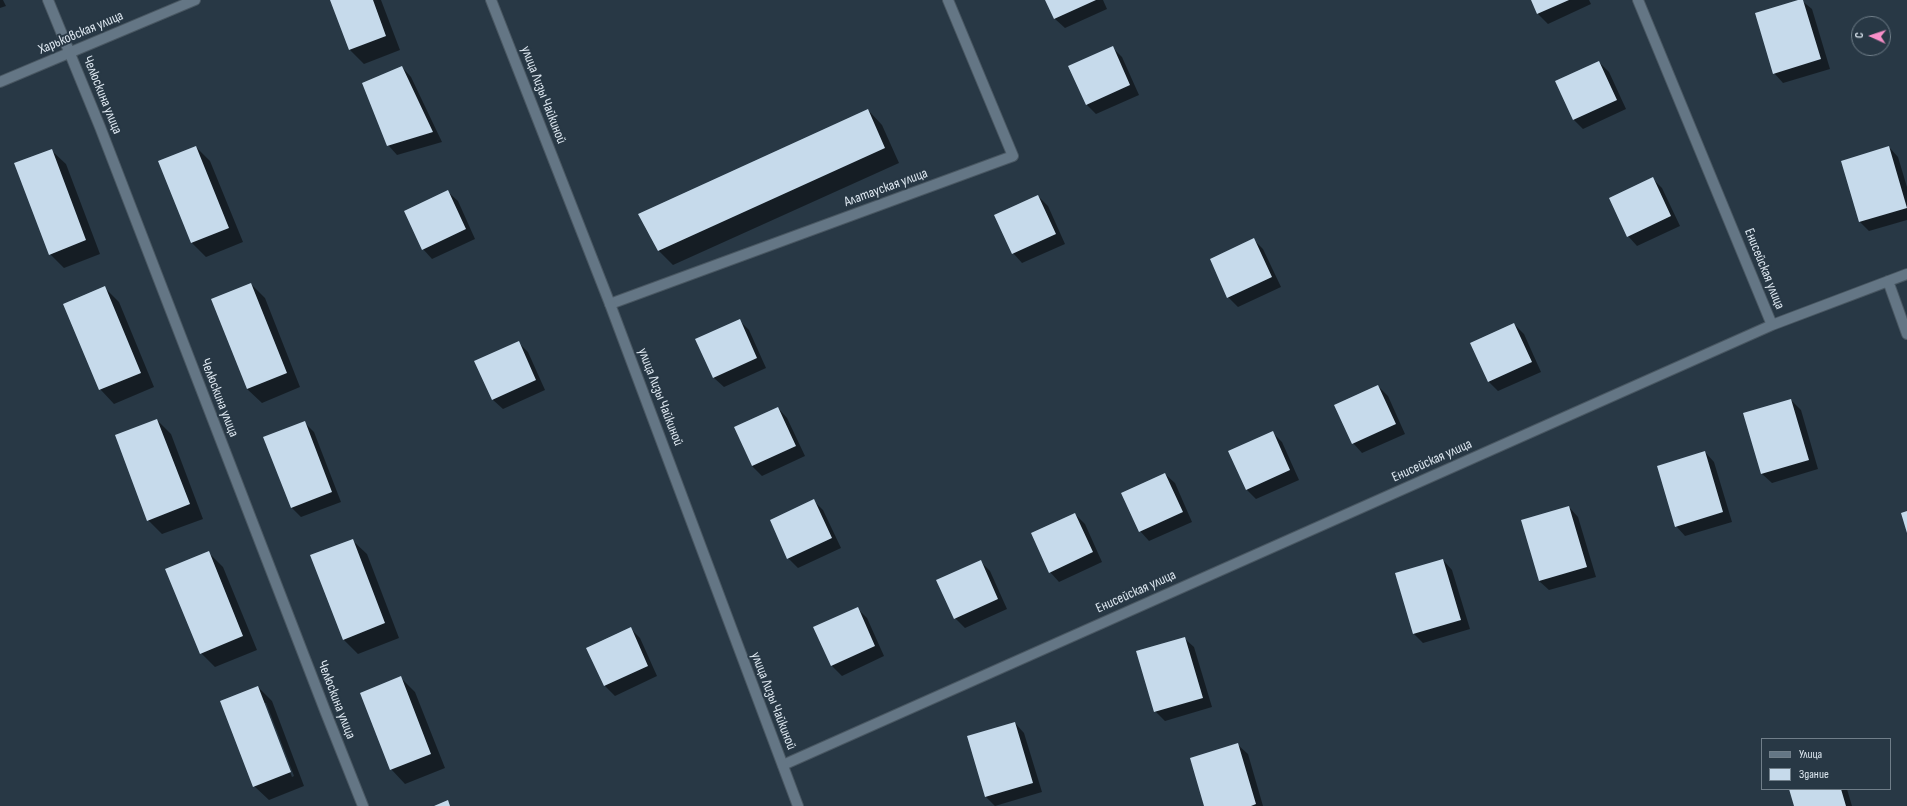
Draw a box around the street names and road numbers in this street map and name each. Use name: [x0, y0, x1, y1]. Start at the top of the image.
street label: Харьковская улица: [36, 8, 126, 58]
street label: улица Лизы Чайкиной: [517, 44, 569, 146]
street label: Челюскина улица: [79, 53, 125, 137]
street label: Алатауская улица: [842, 165, 930, 211]
street label: Енисейская улица: [1740, 226, 1788, 312]
street label: улица Лизы Чайкиной: [634, 346, 686, 448]
street label: Челюскина улица: [196, 356, 242, 440]
street label: Енисейская улица: [1389, 436, 1475, 486]
street label: Енисейская улица: [1093, 567, 1179, 617]
street label: улица Лизы Чайкиной: [747, 650, 799, 752]
street label: Челюскина улица: [313, 658, 359, 742]

